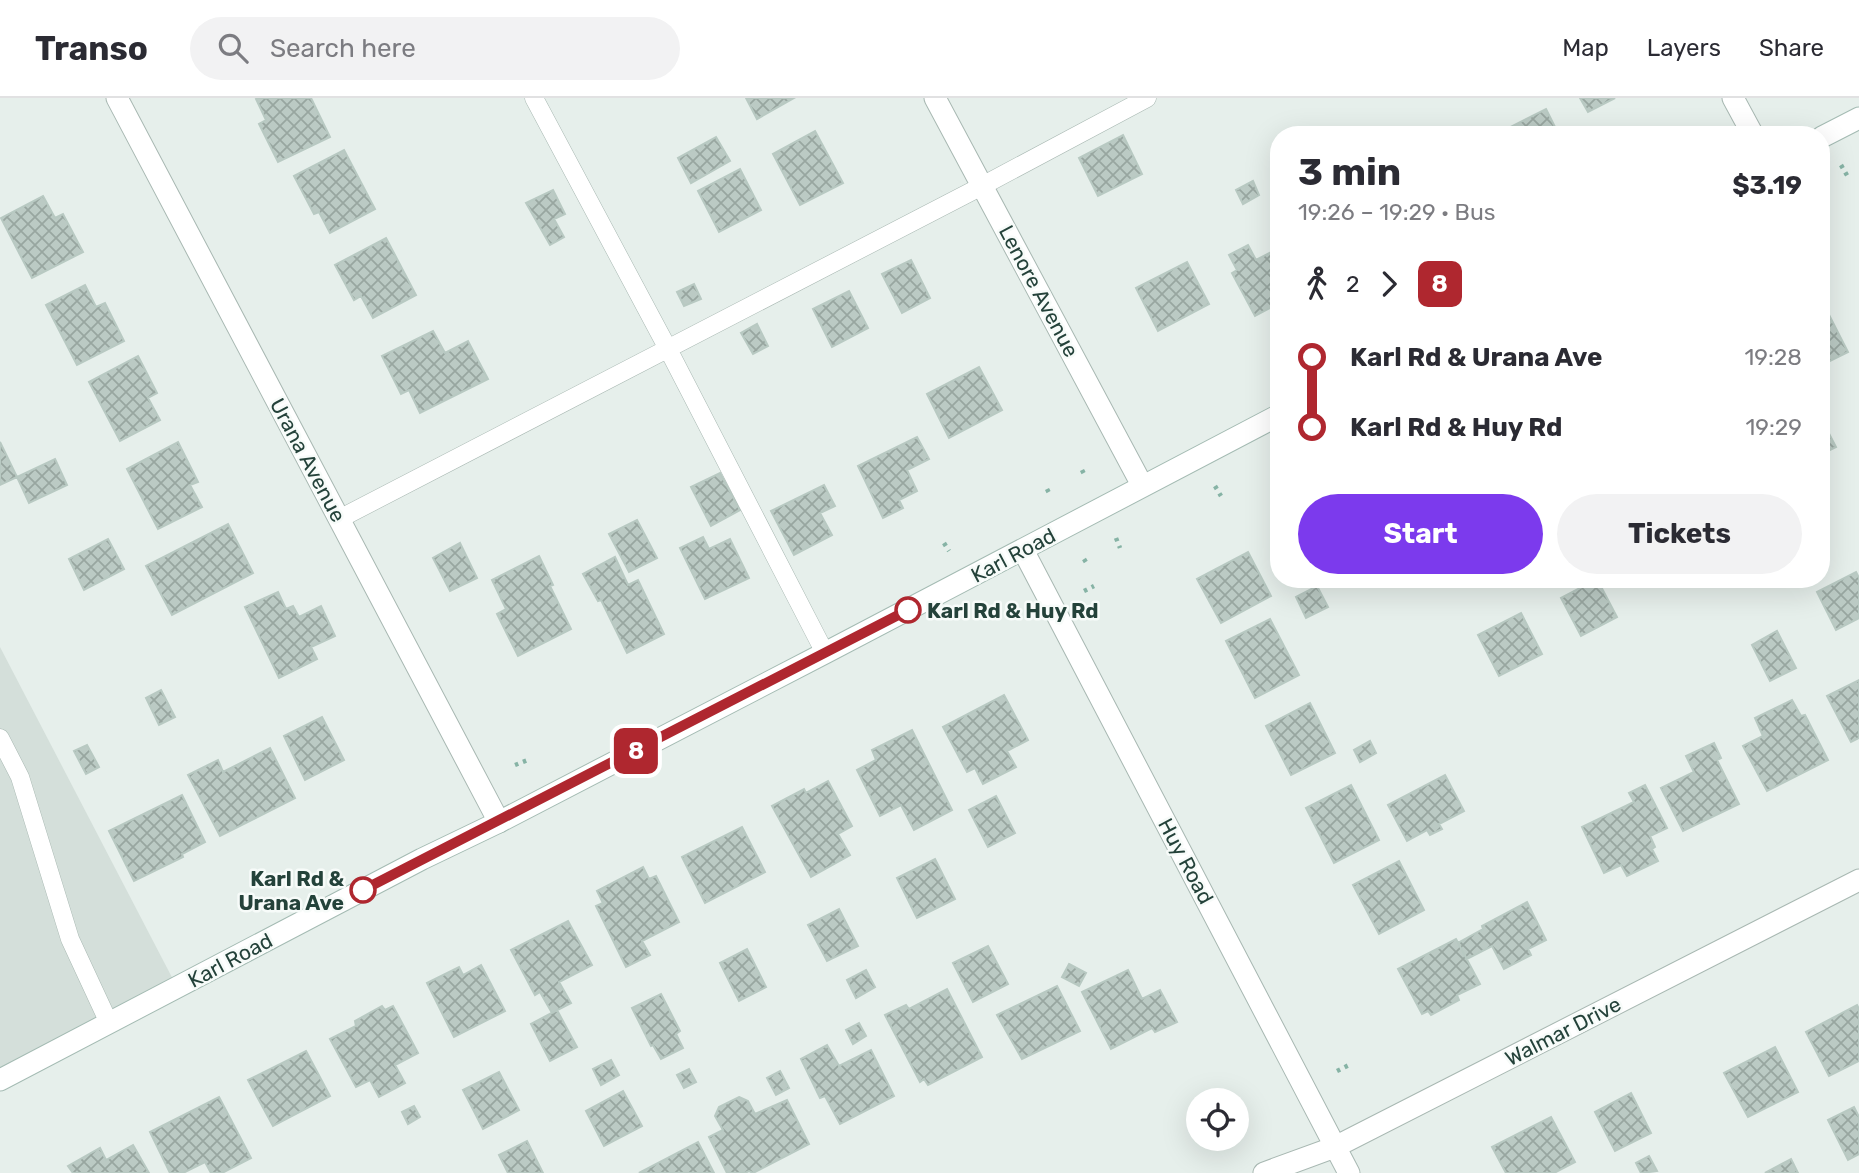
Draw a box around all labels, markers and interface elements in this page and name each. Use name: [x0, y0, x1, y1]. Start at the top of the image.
search box: [190, 17, 680, 80]
text: Transo: [35, 29, 148, 68]
icon: search: [214, 29, 252, 67]
text: Search here: [270, 33, 416, 64]
text: Map: [1562, 34, 1609, 62]
text: Layers: [1647, 34, 1721, 62]
text: Share: [1759, 34, 1824, 62]
text: 3 min: [1298, 149, 1401, 195]
text: $3.19: [1732, 170, 1802, 201]
text: 19:26 – 19:29 · Bus: [1298, 198, 1496, 226]
street label: Lenore Avenue: [994, 221, 1084, 361]
icon: walk: [1298, 265, 1336, 303]
icon: forward: [1370, 265, 1408, 303]
text: 2: [1346, 270, 1360, 298]
text: 8: [1432, 270, 1448, 298]
text: Karl Rd & Urana Ave: [1350, 342, 1603, 373]
text: 19:28: [1744, 343, 1802, 371]
street label: Urana Avenue: [265, 394, 351, 526]
text: Karl Rd & Huy Rd: [1350, 412, 1562, 443]
text: 19:29: [1745, 413, 1802, 441]
button: Start: [1298, 494, 1543, 574]
button: Tickets: [1557, 494, 1802, 574]
street label: Karl Road: [966, 522, 1060, 588]
marker: Karl Rd & Huy Rd: [895, 597, 921, 623]
place label: Karl Rd & Huy Rd: [927, 598, 1099, 623]
line badge: 8: [613, 728, 659, 774]
text: 8: [628, 737, 644, 765]
street label: Huy Road: [1153, 814, 1219, 908]
place label: Karl Rd & Urana Ave: [238, 866, 344, 915]
marker: Karl Rd & Urana Ave: [350, 877, 376, 903]
street label: Karl Road: [183, 927, 277, 993]
street label: Walmar Drive: [1501, 991, 1625, 1071]
map controls: [1186, 1088, 1249, 1151]
button: locate: [1186, 1088, 1249, 1151]

